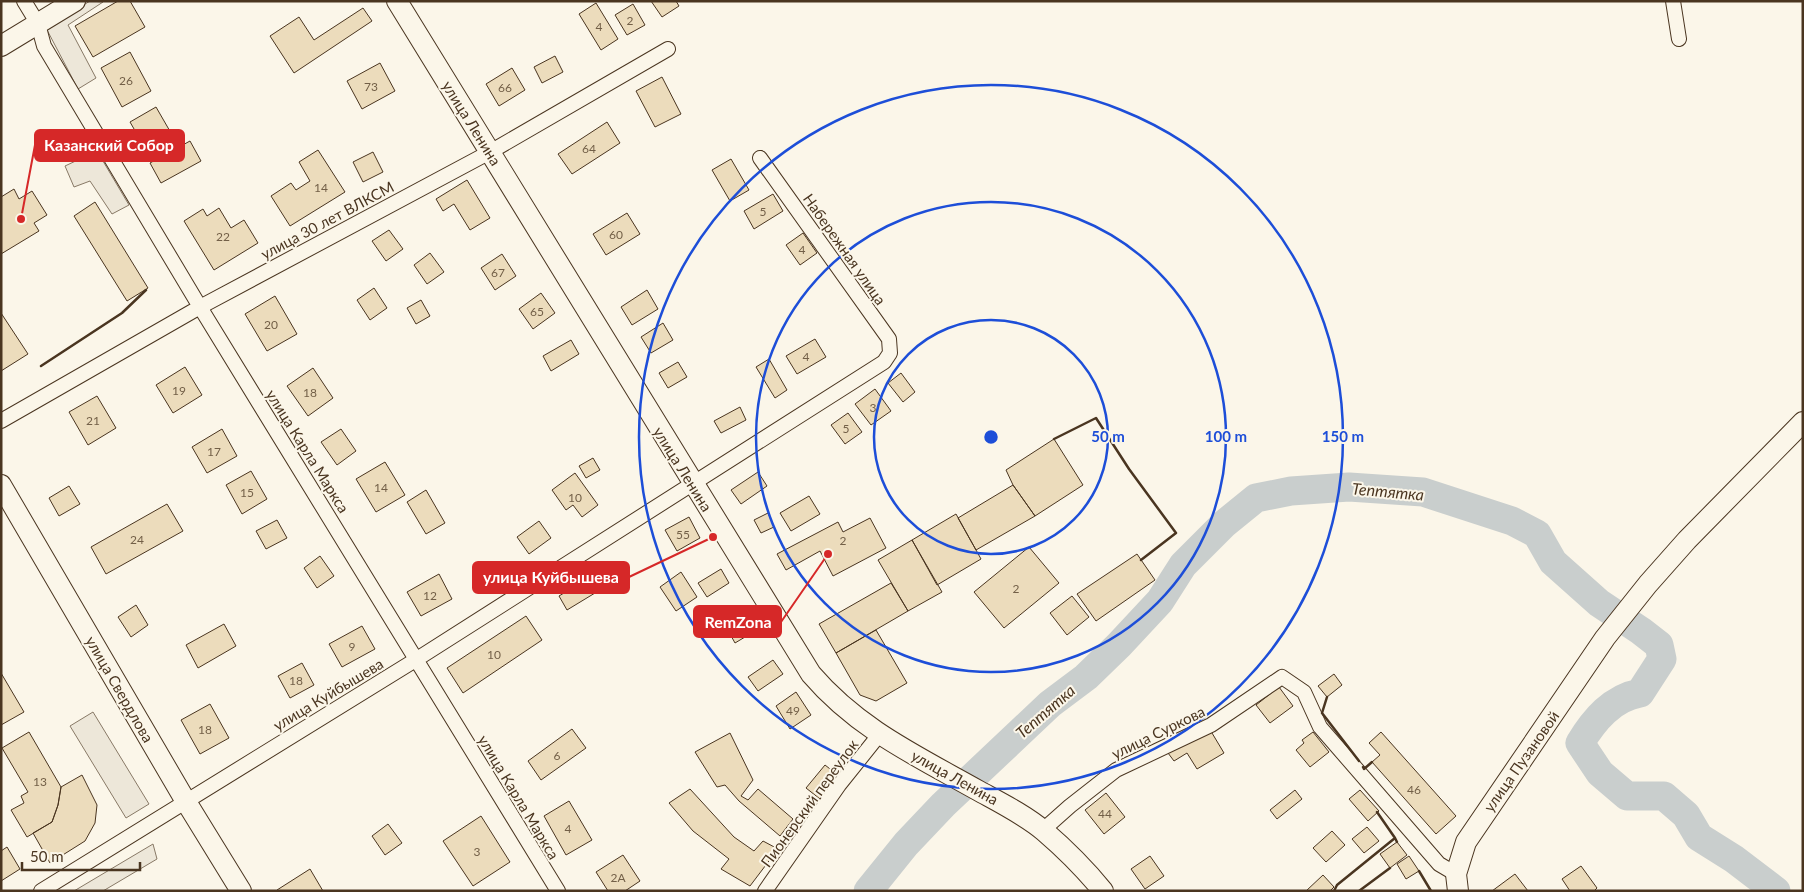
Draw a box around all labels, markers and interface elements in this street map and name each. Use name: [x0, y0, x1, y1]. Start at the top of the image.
house number: 2: [627, 13, 634, 28]
house number: 4: [596, 19, 603, 34]
house number: 26: [119, 73, 133, 88]
street label: улица Ленина: [439, 77, 505, 169]
house number: 73: [364, 79, 378, 94]
house number: 66: [498, 80, 512, 95]
callout: Казанский Собор: [35, 130, 184, 161]
text: Казанский Собор: [44, 135, 174, 154]
house number: 64: [582, 141, 596, 156]
street label: улица 30 лет ВЛКСМ: [257, 177, 397, 263]
house number: 14: [314, 180, 328, 195]
street label: Набережная улица: [800, 190, 890, 308]
house number: 5: [760, 204, 767, 219]
house number: 60: [609, 227, 623, 242]
house number: 22: [216, 229, 230, 244]
house number: 4: [799, 242, 806, 257]
house number: 67: [491, 265, 505, 280]
house number: 65: [530, 304, 544, 319]
house number: 20: [264, 317, 278, 332]
house number: 4: [803, 349, 810, 364]
house number: 19: [172, 383, 186, 398]
house number: 18: [303, 385, 317, 400]
street label: улица Карла Маркса: [263, 386, 353, 516]
house number: 3: [870, 400, 877, 415]
house number: 21: [86, 413, 100, 428]
house number: 5: [843, 421, 850, 436]
street label: улица Ленина: [650, 423, 716, 515]
text: 50 m: [1091, 427, 1125, 445]
text: 100 m: [1205, 427, 1247, 445]
text: 150 m: [1322, 427, 1364, 445]
centre of rings: [982, 428, 1000, 446]
house number: 17: [207, 444, 221, 459]
water label: Тептятка: [1351, 478, 1425, 504]
house number: 14: [374, 480, 388, 495]
house number: 15: [240, 485, 254, 500]
house number: 10: [568, 490, 582, 505]
house number: 55: [676, 527, 690, 542]
house number: 24: [130, 532, 144, 547]
house number: 2: [840, 533, 847, 548]
callout: улица Куйбышева: [473, 562, 629, 593]
text: улица Куйбышева: [483, 567, 619, 586]
house number: 2: [1013, 581, 1020, 596]
house number: 12: [423, 588, 437, 603]
callout: RemZona: [694, 606, 781, 637]
text: RemZona: [704, 612, 772, 631]
street label: улица Свердлова: [82, 633, 158, 745]
house number: 9: [349, 639, 356, 654]
house number: 10: [487, 647, 501, 662]
street label: улица Куйбышева: [270, 654, 386, 734]
house number: 18: [289, 673, 303, 688]
water label: Тептятка: [1012, 680, 1078, 742]
street label: улица Суркова: [1108, 702, 1208, 762]
house number: 49: [786, 703, 800, 718]
street label: улица Пузановой: [1479, 707, 1563, 815]
house number: 18: [198, 722, 212, 737]
street label: улица Карла Маркса: [475, 731, 563, 863]
street label: Пионерский переулок: [757, 735, 862, 870]
street label: улица Ленина: [908, 746, 1002, 808]
house number: 6: [554, 748, 561, 763]
house number: 13: [33, 774, 47, 789]
house number: 46: [1407, 782, 1421, 797]
house number: 44: [1098, 806, 1112, 821]
house number: 4: [565, 821, 572, 836]
scale bar: [22, 840, 140, 872]
house number: 3: [474, 844, 481, 859]
text: 50 m: [30, 847, 64, 865]
house number: 2А: [610, 870, 626, 885]

